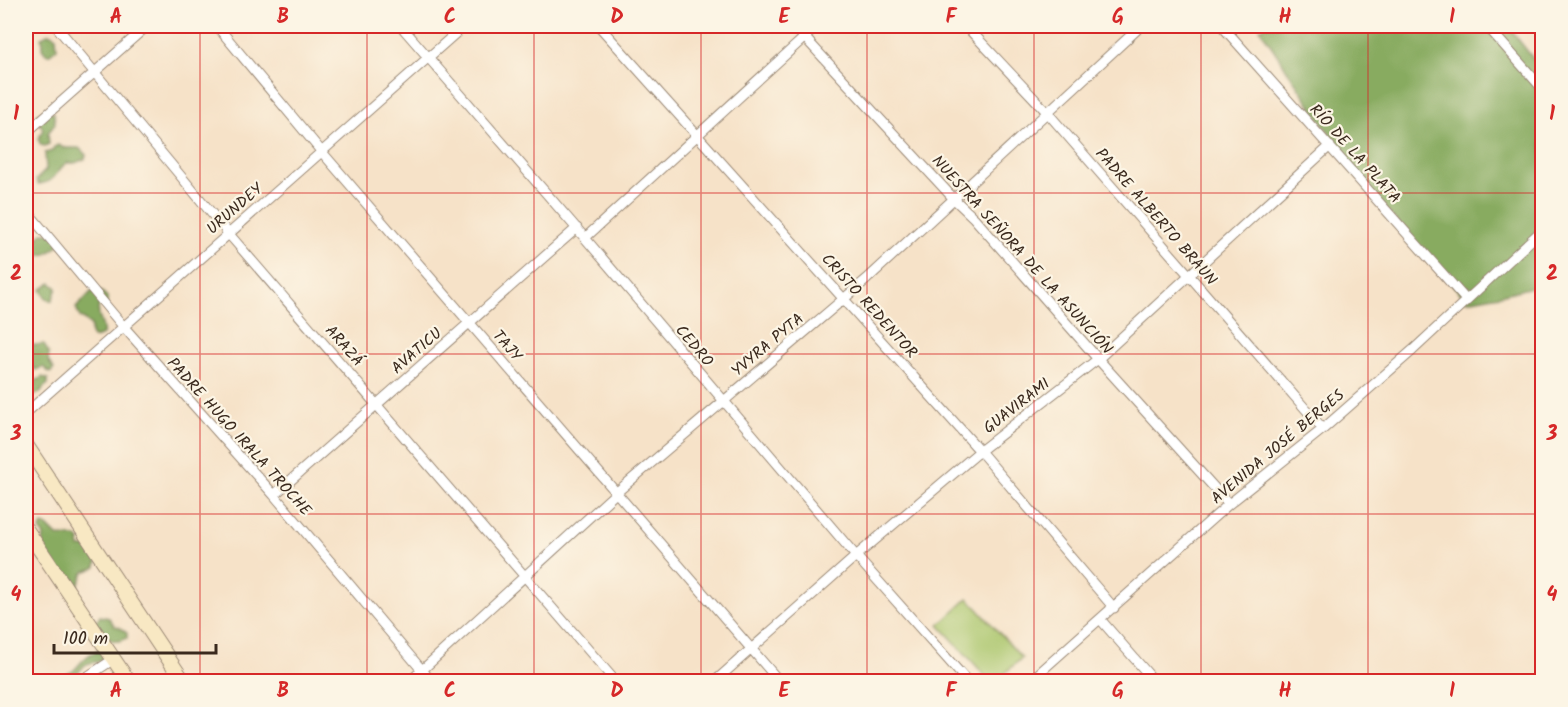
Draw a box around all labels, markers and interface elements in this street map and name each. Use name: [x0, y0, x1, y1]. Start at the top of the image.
text: A: [110, 2, 122, 34]
text: B: [277, 2, 289, 34]
text: C: [444, 2, 456, 34]
text: D: [610, 2, 624, 34]
text: E: [778, 2, 790, 34]
text: F: [946, 2, 958, 34]
text: G: [1112, 2, 1124, 34]
text: H: [1278, 2, 1292, 34]
text: I: [1449, 2, 1455, 34]
street label: RÍO DE LA PLATA: [1303, 98, 1407, 210]
text: 1: [13, 99, 19, 131]
text: 1: [1549, 99, 1555, 131]
street label: PADRE ALBERTO BRAUN: [1089, 142, 1223, 292]
street label: NUESTRA SEÑORA DE LA ASUNCIÓN: [925, 150, 1119, 360]
street label: URUNDEY: [201, 177, 270, 241]
street label: CRISTO REDENTOR: [815, 248, 923, 364]
text: 2: [10, 259, 22, 291]
text: 2: [1546, 259, 1558, 291]
street label: YVYRA PYTA: [726, 307, 810, 383]
street label: ARAZÁ: [319, 319, 369, 373]
street label: CEDRO: [669, 319, 719, 373]
street label: AVATICU: [386, 322, 448, 380]
street label: TAJY: [486, 325, 528, 368]
street label: PADRE HUGO IRALA TROCHE: [161, 352, 318, 523]
street label: GUAVIRAMI: [978, 372, 1056, 440]
street label: AVENIDA JOSÉ BERGES: [1206, 383, 1351, 511]
text: 3: [10, 419, 22, 451]
text: 3: [1546, 419, 1558, 451]
text: 4: [11, 580, 22, 612]
text: 4: [1547, 580, 1558, 612]
scale bar: [54, 617, 216, 655]
text: 100 m: [63, 625, 108, 654]
text: A: [110, 676, 122, 707]
text: B: [277, 676, 289, 707]
text: C: [444, 676, 456, 707]
text: D: [610, 676, 624, 707]
text: E: [778, 676, 790, 707]
text: F: [946, 676, 958, 707]
text: G: [1112, 676, 1124, 707]
text: H: [1278, 676, 1292, 707]
text: I: [1449, 676, 1455, 707]

